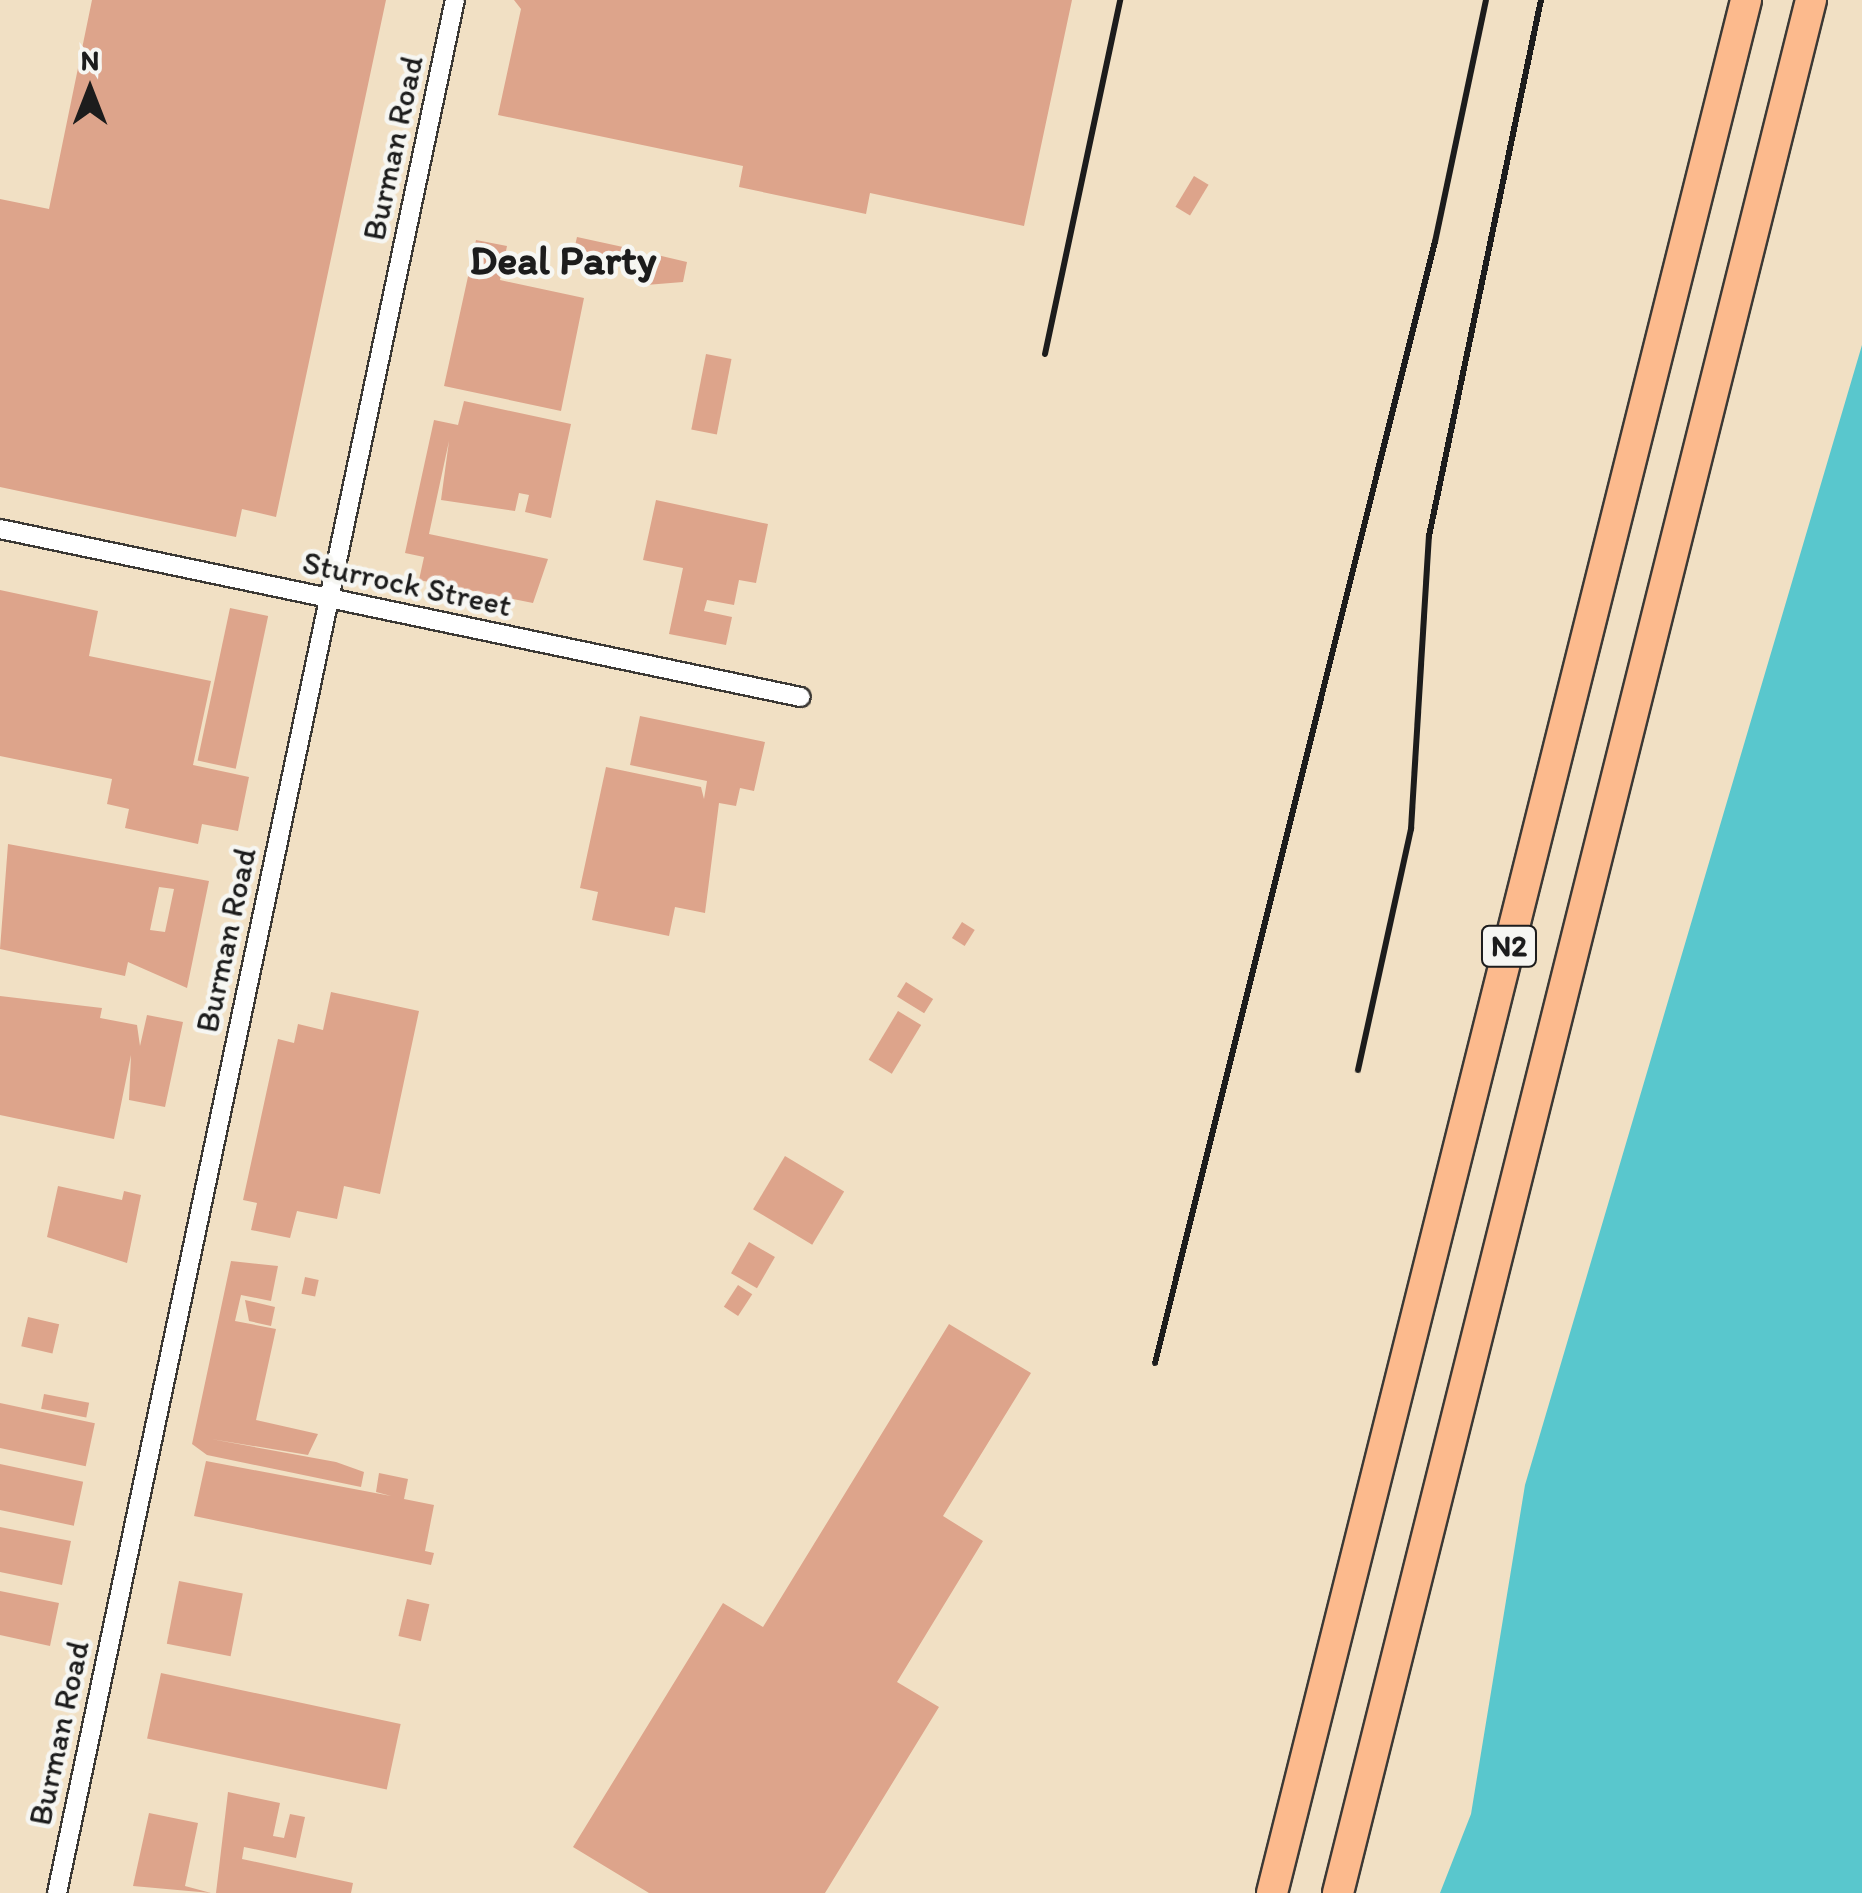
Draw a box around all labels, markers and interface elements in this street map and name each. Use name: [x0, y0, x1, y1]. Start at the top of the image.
north arrow: [40, 40, 140, 140]
text: N: [81, 43, 99, 77]
street label: Burman Road: [355, 53, 431, 243]
district label: Deal Party: [470, 235, 656, 285]
street label: Sturrock Street: [299, 543, 515, 625]
street label: Burman Road: [188, 845, 264, 1035]
road number: N2: [1479, 921, 1539, 971]
street label: Burman Road: [21, 1638, 97, 1828]

